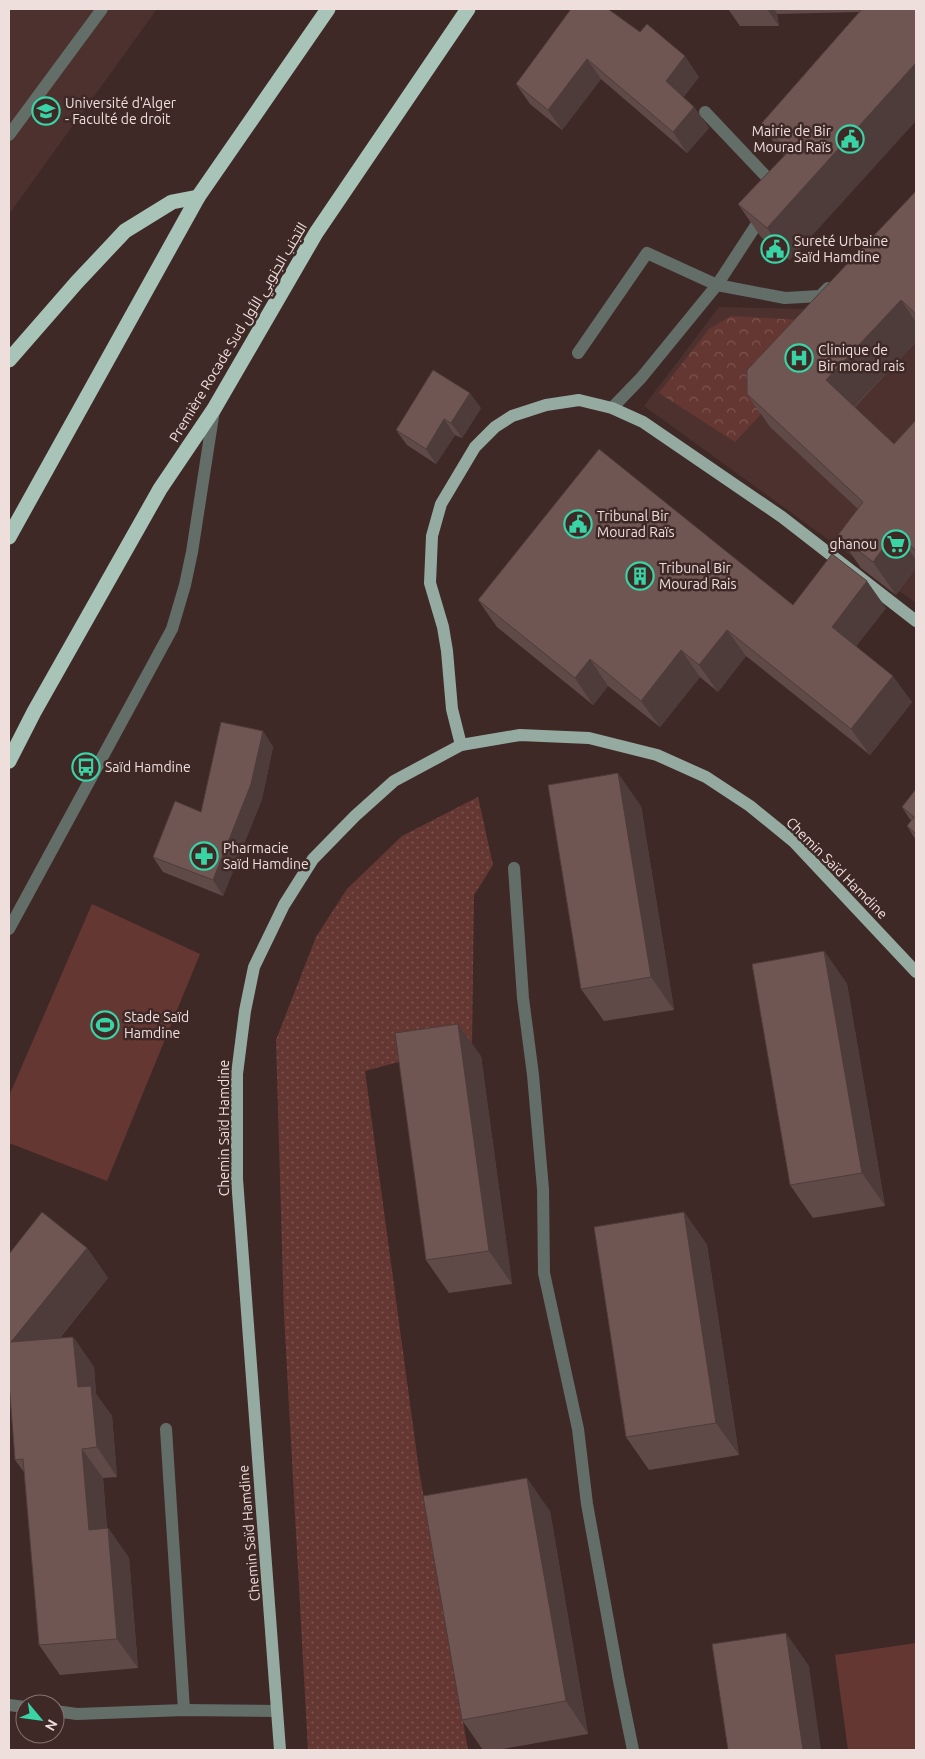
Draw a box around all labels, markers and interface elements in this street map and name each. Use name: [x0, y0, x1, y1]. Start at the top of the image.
place label: Université d'Alger - Faculté de droit: [65, 95, 177, 127]
school or university icon: Université d'Alger - Faculté de droit: [31, 96, 61, 126]
place label: Mairie de Bir Mourad Raïs: [752, 123, 832, 155]
public building icon: Mairie de Bir Mourad Raïs: [835, 124, 865, 154]
street label: Première Rocade Sud التجنب الجنوبي الأول: [166, 219, 314, 447]
place label: Sureté Urbaine Saïd Hamdine: [794, 233, 888, 265]
public building icon: Sureté Urbaine Saïd Hamdine: [760, 234, 790, 264]
place label: Clinique de Bir morad rais: [818, 342, 905, 374]
hospital icon: Clinique de Bir morad rais: [784, 343, 814, 373]
place label: Tribunal Bir Mourad Raïs: [597, 508, 675, 540]
public building icon: Tribunal Bir Mourad Raïs: [563, 509, 593, 539]
supermarket icon: ghanou: [881, 529, 911, 559]
place label: ghanou: [830, 536, 877, 552]
place label: Tribunal Bir Mourad Rais: [659, 560, 737, 592]
building icon: Tribunal Bir Mourad Rais: [625, 561, 655, 591]
bus stop icon: Saïd Hamdine: [71, 752, 101, 782]
place label: Saïd Hamdine: [105, 759, 191, 775]
street label: Chemin Saïd Hamdine: [783, 814, 891, 922]
place label: Pharmacie Saïd Hamdine: [223, 840, 309, 872]
pharmacy icon: Pharmacie Saïd Hamdine: [189, 841, 219, 871]
place label: Stade Saïd Hamdine: [124, 1009, 189, 1041]
sports icon: Stade Saïd Hamdine: [90, 1010, 120, 1040]
street label: Chemin Saïd Hamdine: [216, 1060, 232, 1196]
street label: Chemin Saïd Hamdine: [235, 1464, 263, 1602]
north arrow: [15, 1694, 65, 1744]
text: N: [42, 1717, 61, 1734]

